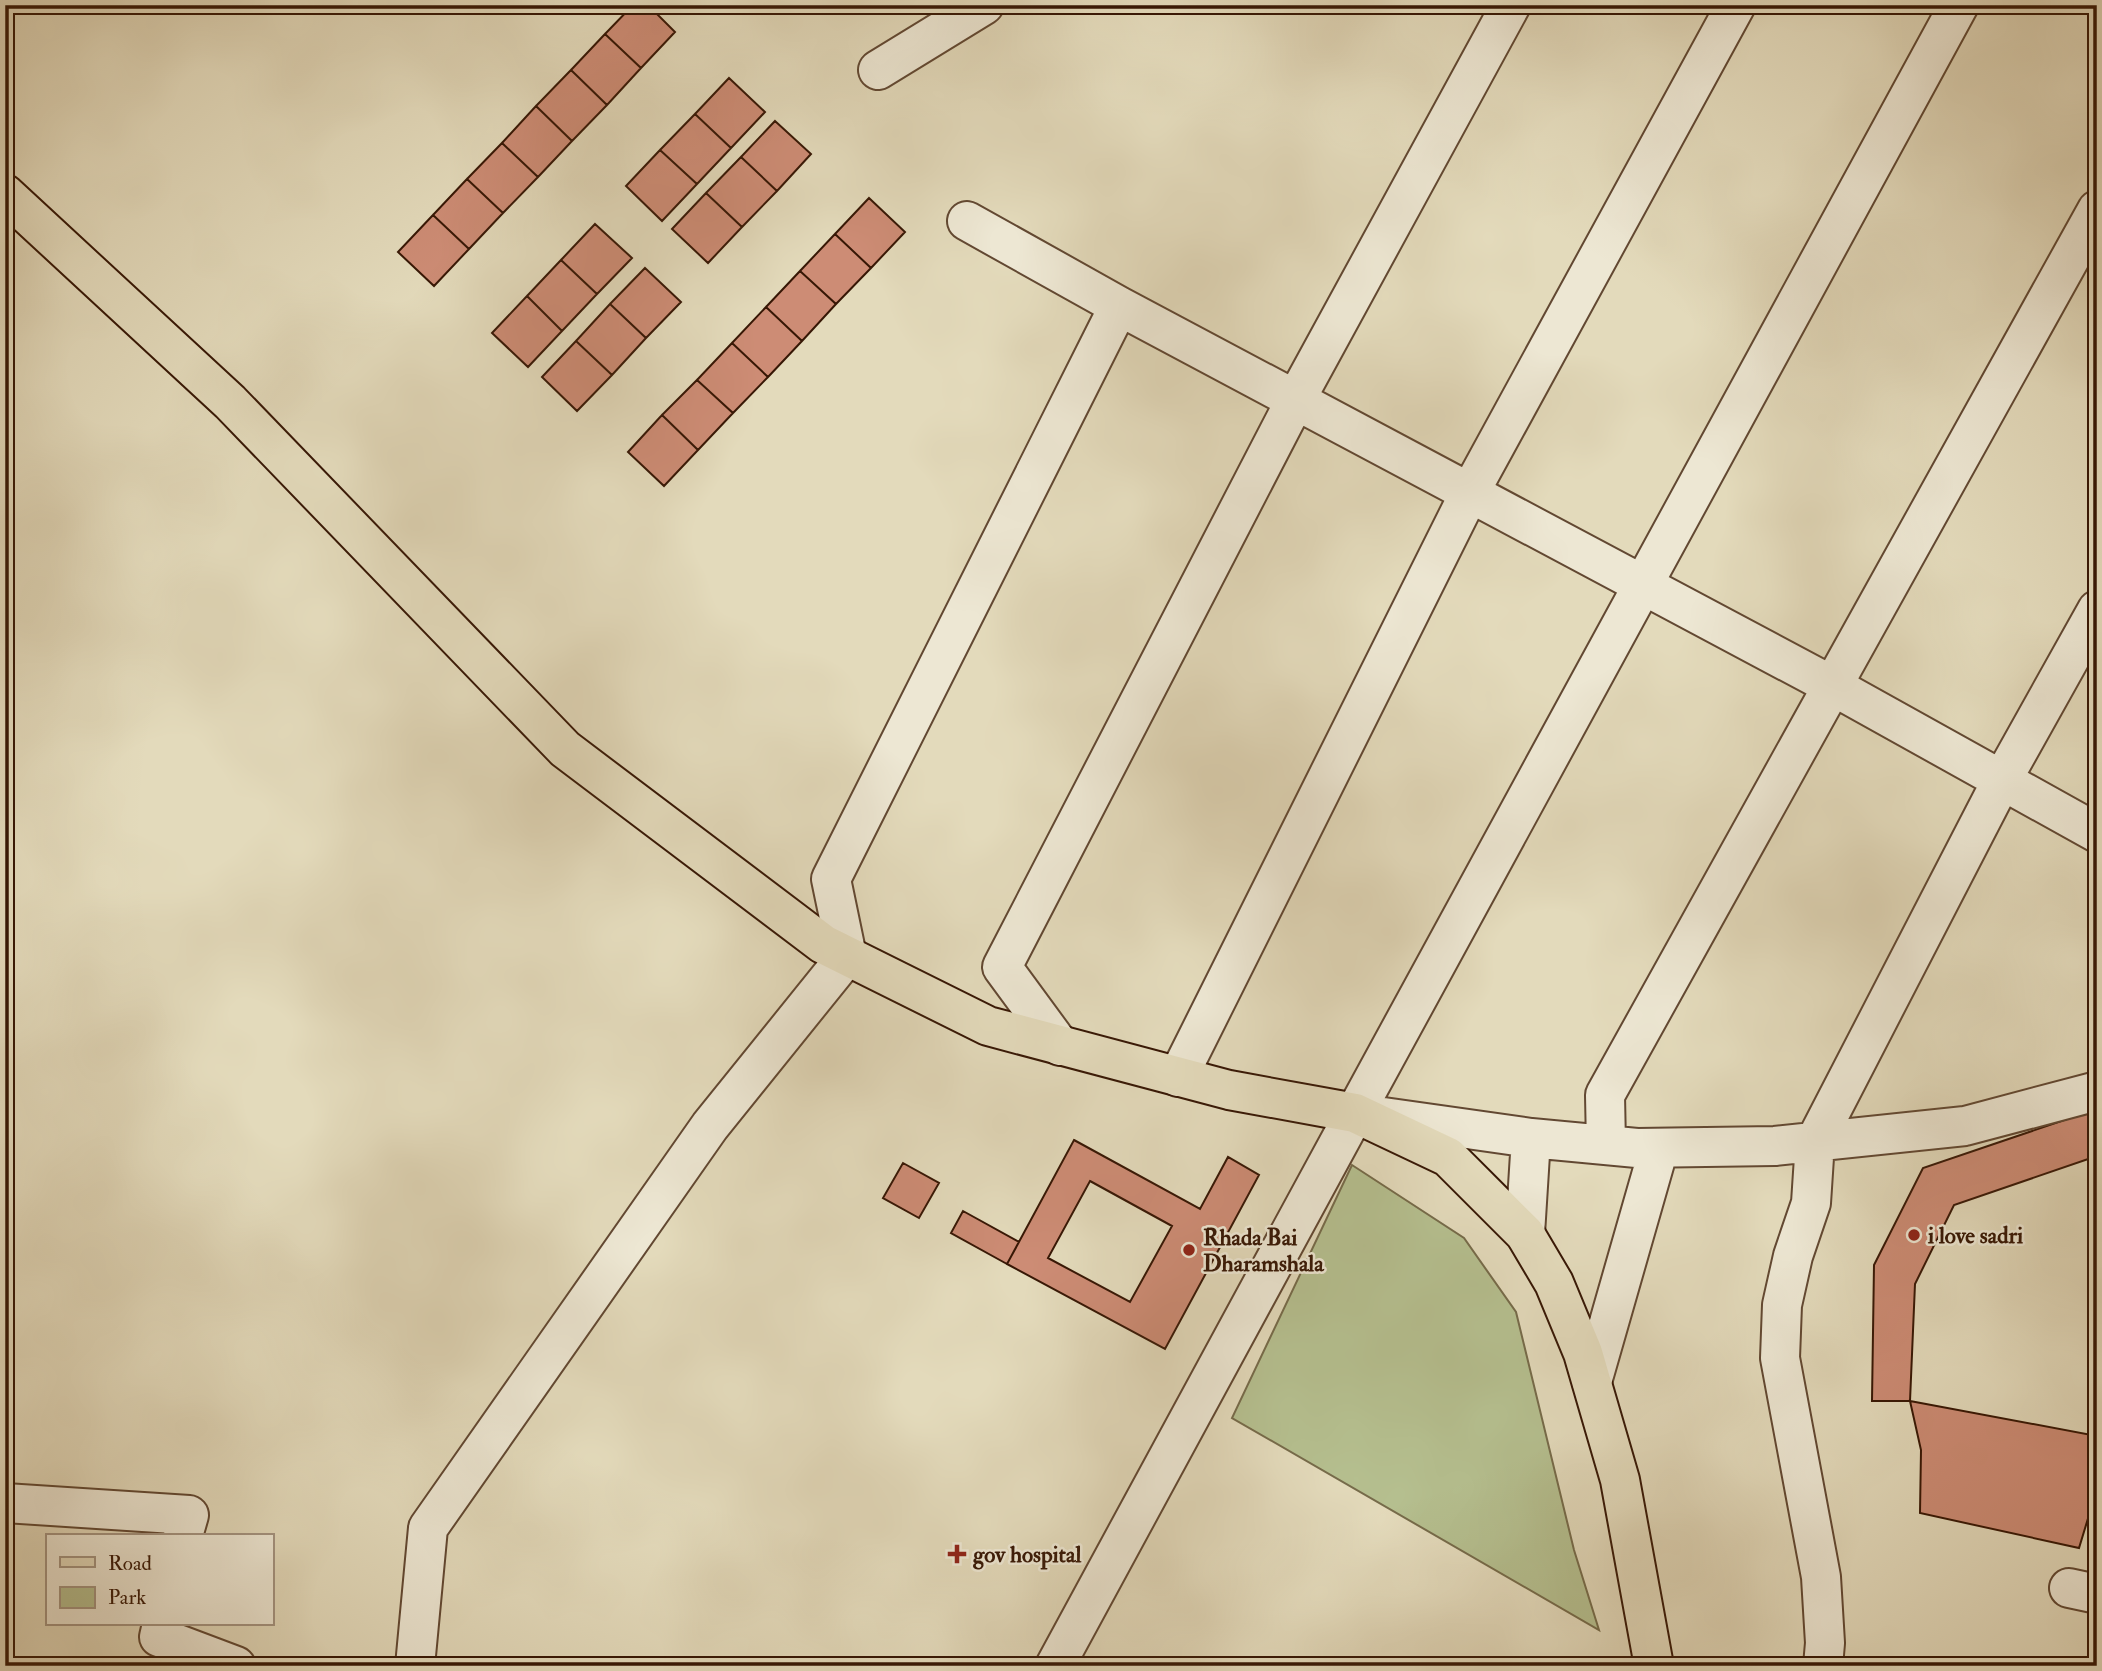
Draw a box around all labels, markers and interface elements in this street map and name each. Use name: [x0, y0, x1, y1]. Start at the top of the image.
place label: i love sadri: [1927, 1221, 2023, 1250]
place label: Rhada Bai Dharamshala: [1203, 1223, 1325, 1278]
marker: i love sadri: [1906, 1227, 1922, 1243]
marker: Rhada Bai Dharamshala: [1181, 1242, 1197, 1258]
legend: [46, 1534, 273, 1626]
place label: gov hospital: [972, 1540, 1082, 1570]
marker: gov hospital: [947, 1544, 967, 1564]
text: Road: [108, 1550, 153, 1577]
text: Park: [108, 1584, 146, 1611]

